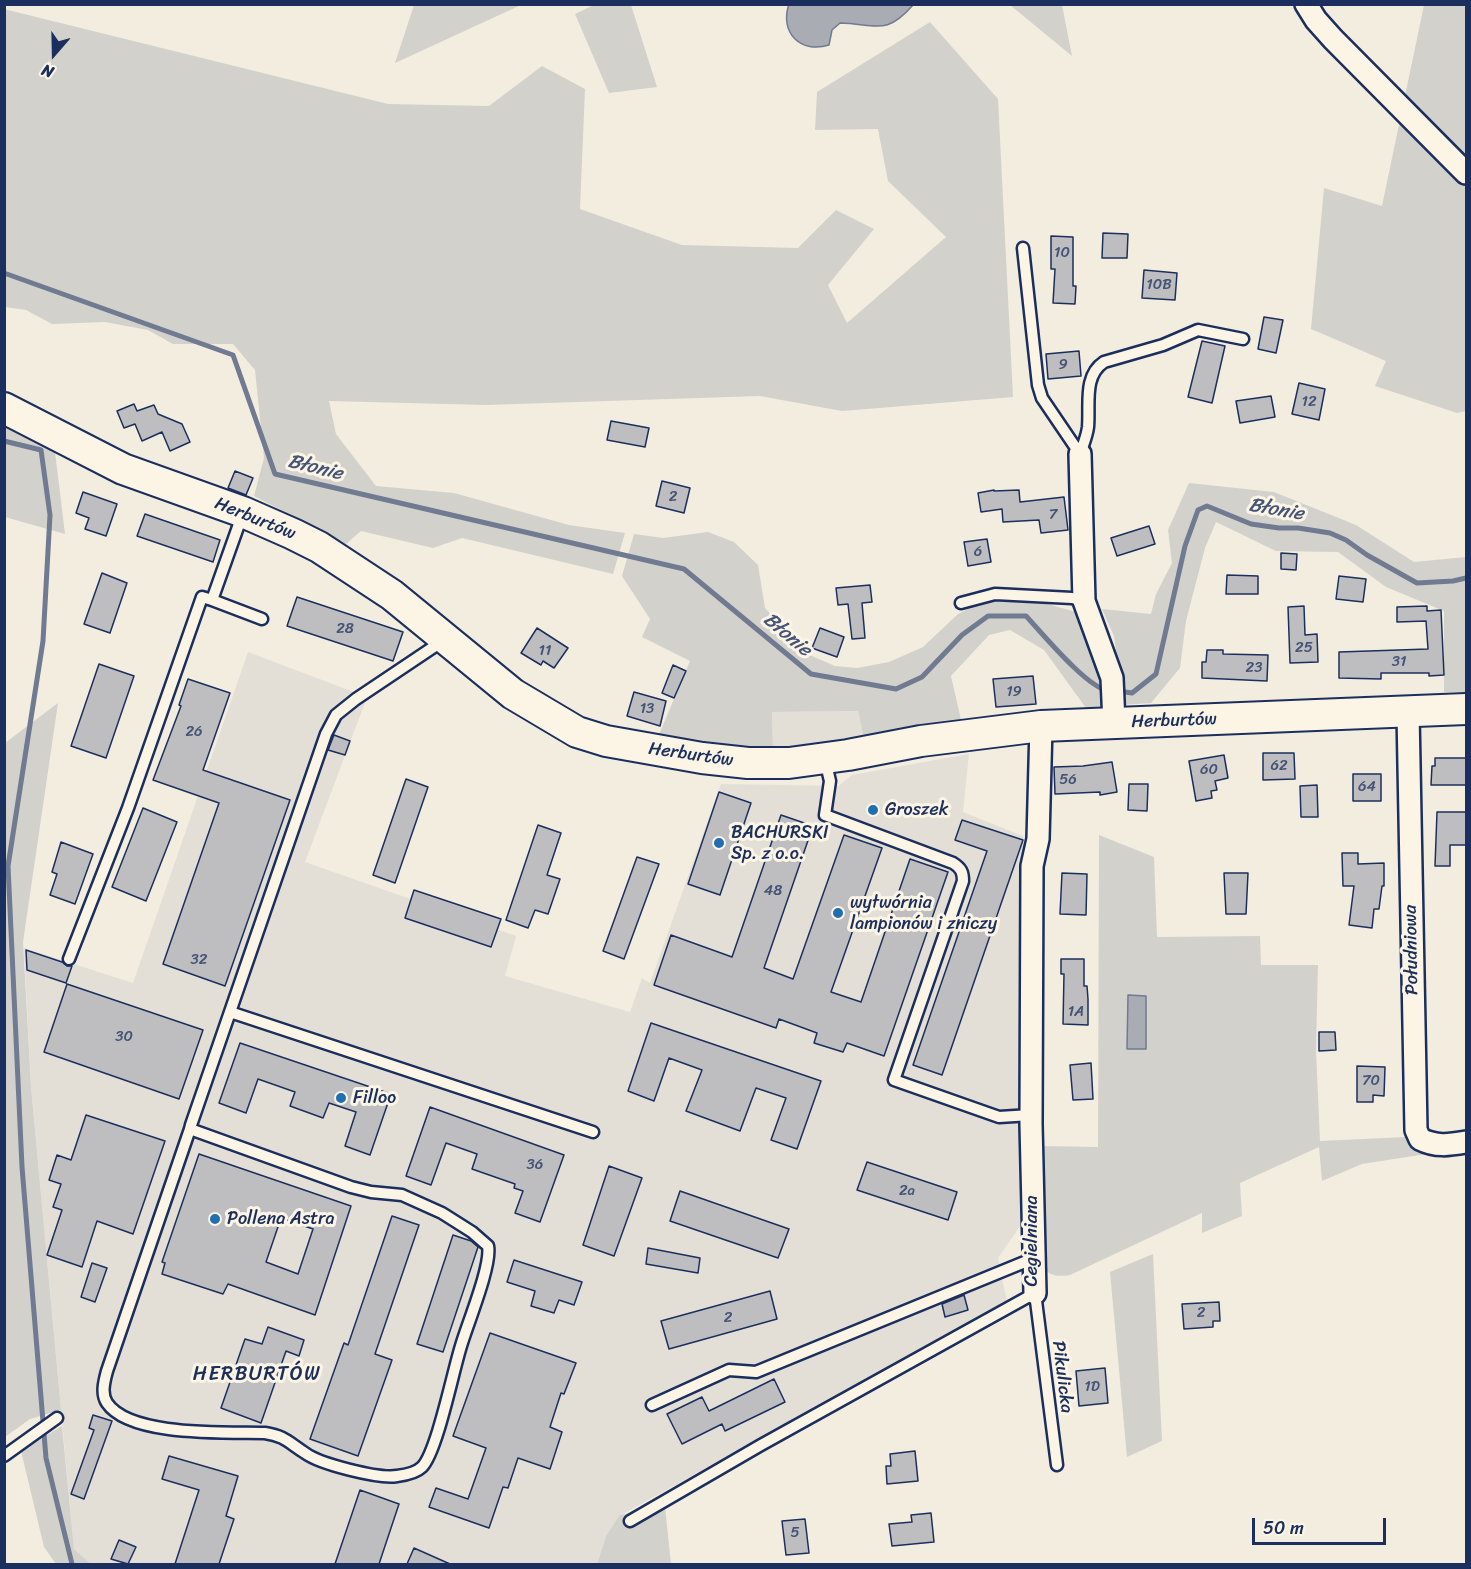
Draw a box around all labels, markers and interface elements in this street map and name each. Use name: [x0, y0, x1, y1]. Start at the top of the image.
north arrow: [24, 24, 84, 84]
text: N: [38, 56, 58, 87]
house number: 10: [1054, 244, 1070, 262]
house number: 10B: [1146, 276, 1172, 294]
house number: 9: [1058, 356, 1068, 374]
house number: 12: [1301, 393, 1317, 411]
water label: Błonie: [285, 450, 345, 486]
house number: 2: [669, 488, 677, 506]
street label: Herburtów: [211, 493, 299, 545]
water label: Błonie: [1247, 493, 1305, 527]
house number: 7: [1049, 506, 1057, 524]
house number: 6: [974, 543, 982, 561]
water label: Błonie: [758, 608, 816, 662]
house number: 28: [336, 620, 354, 638]
house number: 25: [1295, 639, 1313, 657]
house number: 11: [539, 642, 551, 660]
house number: 31: [1392, 653, 1406, 671]
house number: 23: [1246, 659, 1262, 677]
house number: 19: [1006, 683, 1022, 701]
house number: 13: [640, 700, 654, 718]
street label: Herburtów: [1131, 709, 1217, 733]
house number: 26: [185, 723, 203, 741]
street label: Herburtów: [647, 738, 735, 772]
house number: 62: [1270, 757, 1288, 775]
house number: 60: [1200, 761, 1218, 779]
house number: 56: [1059, 771, 1077, 789]
house number: 64: [1358, 778, 1376, 796]
place label: Groszek: [885, 799, 948, 821]
marker: Groszek: [866, 803, 880, 817]
place label: BACHURSKI Sp. z o.o.: [731, 822, 829, 864]
marker: BACHURSKI Sp. z o.o.: [712, 836, 726, 850]
house number: 48: [764, 882, 782, 900]
place label: wytwórnia lampionów i zniczy: [850, 892, 997, 934]
street label: Południowa: [1400, 905, 1424, 995]
marker: wytwórnia lampionów i zniczy: [831, 906, 845, 920]
house number: 32: [191, 951, 207, 969]
house number: 1A: [1068, 1003, 1084, 1021]
house number: 30: [115, 1028, 133, 1046]
house number: 70: [1362, 1072, 1380, 1090]
place label: Filloo: [353, 1087, 396, 1109]
marker: Filloo: [334, 1091, 348, 1105]
house number: 36: [527, 1156, 543, 1174]
house number: 2a: [899, 1182, 915, 1200]
street label: Cegielniana: [1021, 1196, 1043, 1286]
place label: Pollena Astra: [227, 1208, 334, 1230]
marker: Pollena Astra: [208, 1212, 222, 1226]
house number: 2: [1197, 1304, 1205, 1322]
house number: 2: [724, 1309, 732, 1327]
street label: Pikulicka: [1047, 1340, 1077, 1414]
district label: HERBURTÓW: [193, 1363, 321, 1387]
house number: 1D: [1084, 1378, 1100, 1396]
scale bar: [1255, 1506, 1388, 1544]
text: 50 m: [1263, 1512, 1304, 1544]
house number: 5: [790, 1524, 800, 1542]

